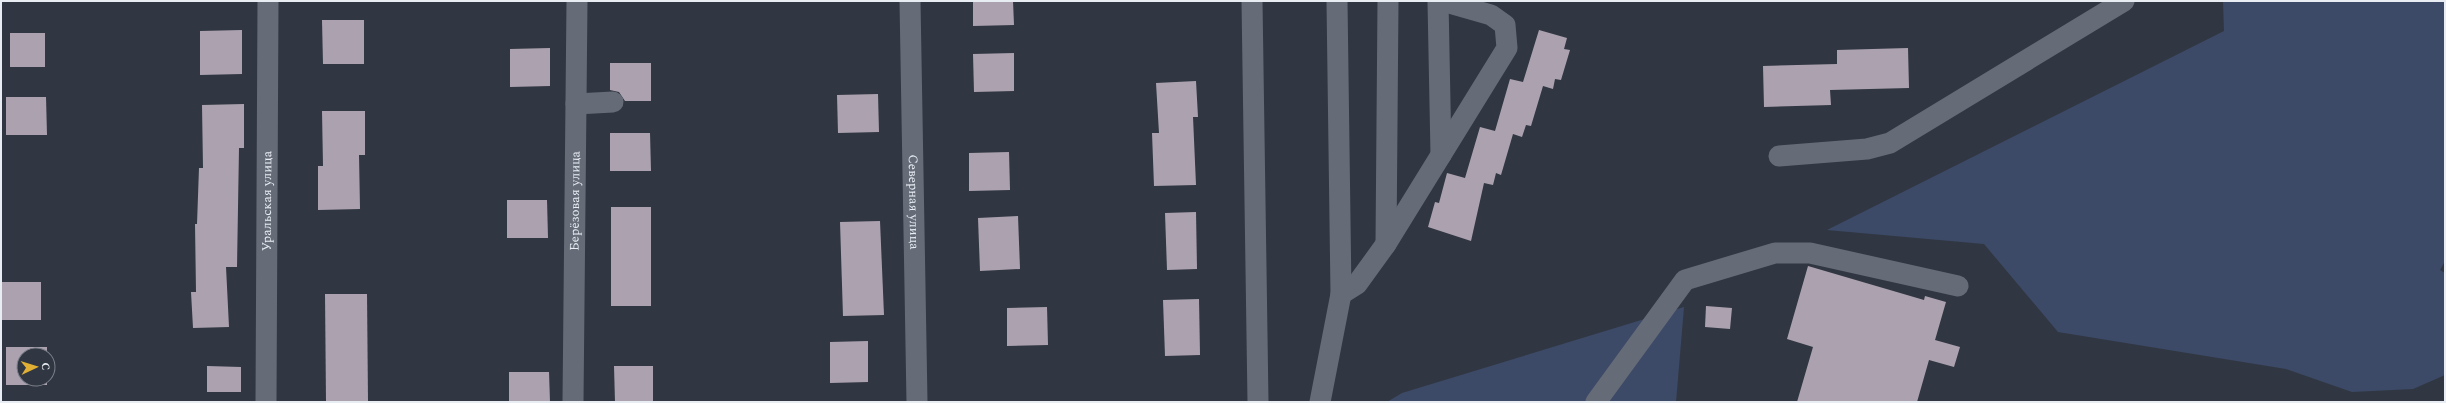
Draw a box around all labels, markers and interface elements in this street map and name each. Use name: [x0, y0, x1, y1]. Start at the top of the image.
street label: Уральская улица: [257, 150, 277, 251]
street label: Берёзовая улица: [565, 150, 586, 251]
street label: Северная улица: [903, 154, 924, 250]
north arrow: [16, 347, 56, 387]
text: С: [37, 362, 54, 371]

